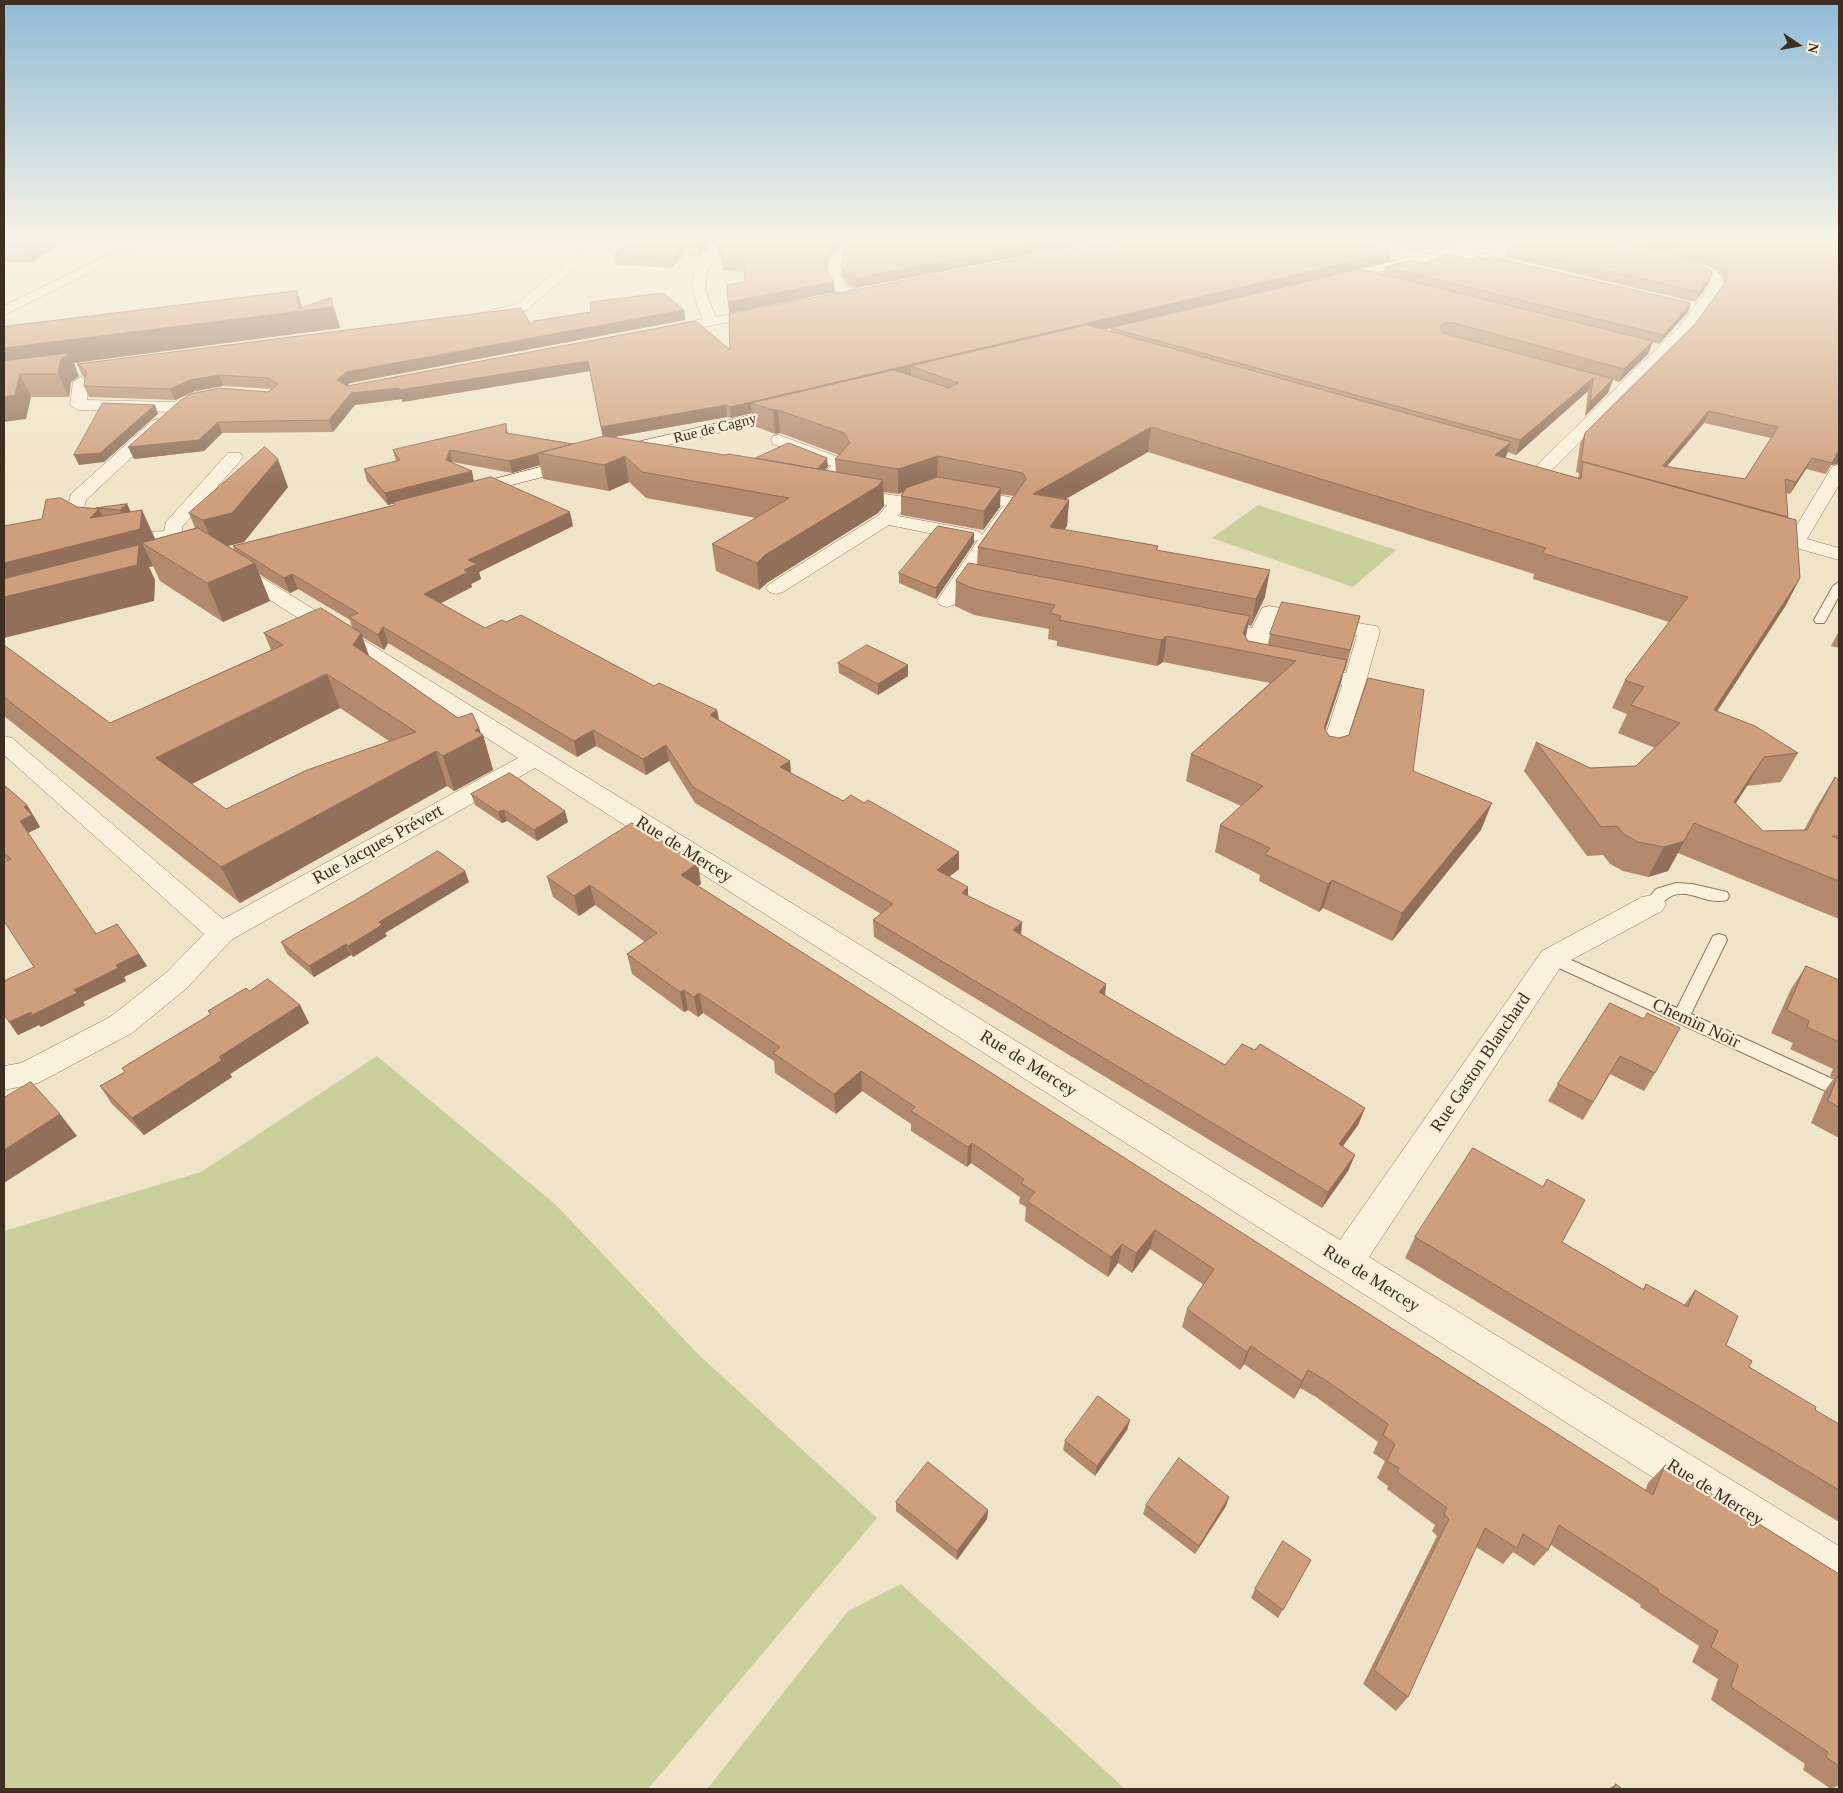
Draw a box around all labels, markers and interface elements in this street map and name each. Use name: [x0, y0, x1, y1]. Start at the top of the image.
north arrow: [1773, 20, 1823, 70]
text: N: [1805, 42, 1822, 55]
street label: Rue de Cagny: [672, 410, 758, 448]
street label: Rue Jacques Prévert: [309, 800, 447, 890]
street label: Rue de Mercey: [632, 812, 736, 888]
street label: Rue Gaston Blanchard: [1426, 989, 1536, 1137]
street label: Chemin Noir: [1649, 994, 1743, 1054]
street label: Rue de Mercey: [976, 1026, 1080, 1102]
street label: Rue de Mercey: [1319, 1241, 1423, 1317]
street label: Rue de Mercey: [1663, 1455, 1767, 1531]

